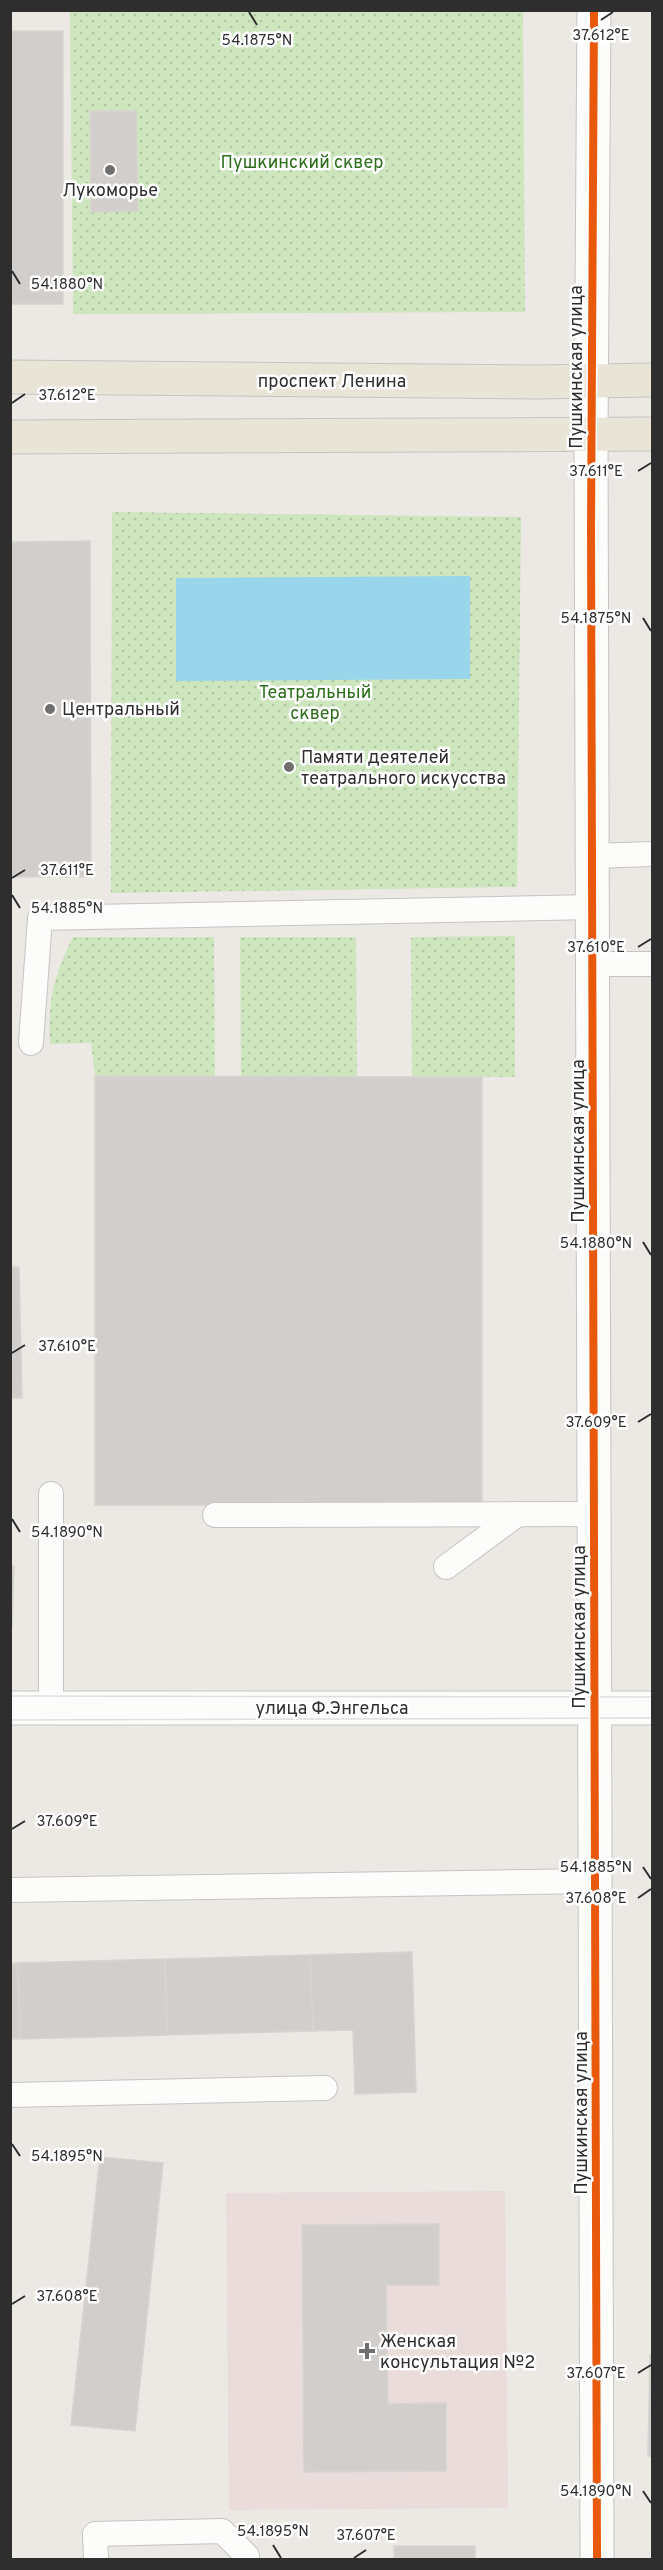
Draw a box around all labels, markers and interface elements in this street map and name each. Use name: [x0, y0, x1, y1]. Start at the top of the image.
text: 37.612°E: [572, 27, 630, 46]
text: 54.1875°N: [222, 32, 292, 51]
park label: Пушкинский сквер: [221, 152, 383, 175]
marker: Лукоморье: [103, 163, 117, 177]
place label: Лукоморье: [62, 180, 158, 203]
text: 54.1880°N: [31, 276, 103, 295]
street label: Пушкинская улица: [566, 285, 589, 449]
street label: проспект Ленина: [258, 371, 406, 394]
text: 37.612°E: [38, 387, 96, 406]
text: 37.611°E: [569, 463, 623, 482]
text: 54.1875°N: [561, 610, 631, 629]
park label: Театральный сквер: [259, 682, 371, 726]
place label: Центральный: [62, 699, 180, 722]
marker: Центральный: [43, 702, 57, 716]
place label: Памяти деятелей театрального искусства: [301, 747, 506, 791]
marker: Памяти деятелей театрального искусства: [282, 760, 296, 774]
text: 37.611°E: [40, 862, 94, 881]
text: 54.1885°N: [31, 900, 103, 919]
text: 37.610°E: [567, 939, 625, 958]
street label: Пушкинская улица: [568, 1059, 591, 1223]
text: 54.1880°N: [560, 1235, 632, 1254]
text: 37.610°E: [38, 1338, 96, 1357]
text: 37.609°E: [565, 1414, 627, 1433]
text: 54.1890°N: [31, 1524, 103, 1543]
street label: Пушкинская улица: [569, 1545, 592, 1709]
street label: улица Ф.Энгельса: [255, 1698, 409, 1721]
text: 37.609°E: [36, 1813, 98, 1832]
text: 54.1885°N: [560, 1859, 632, 1878]
text: 37.608°E: [565, 1890, 627, 1909]
street label: Пушкинская улица: [571, 2031, 594, 2195]
text: 54.1895°N: [31, 2148, 103, 2167]
text: 37.608°E: [36, 2288, 98, 2307]
place label: Женская консультация №2: [380, 2331, 535, 2375]
marker: Женская консультация №2: [358, 2342, 376, 2360]
text: 37.607°E: [566, 2365, 626, 2384]
text: 54.1890°N: [560, 2483, 632, 2502]
text: 54.1895°N: [237, 2523, 309, 2542]
text: 37.607°E: [336, 2527, 396, 2546]

